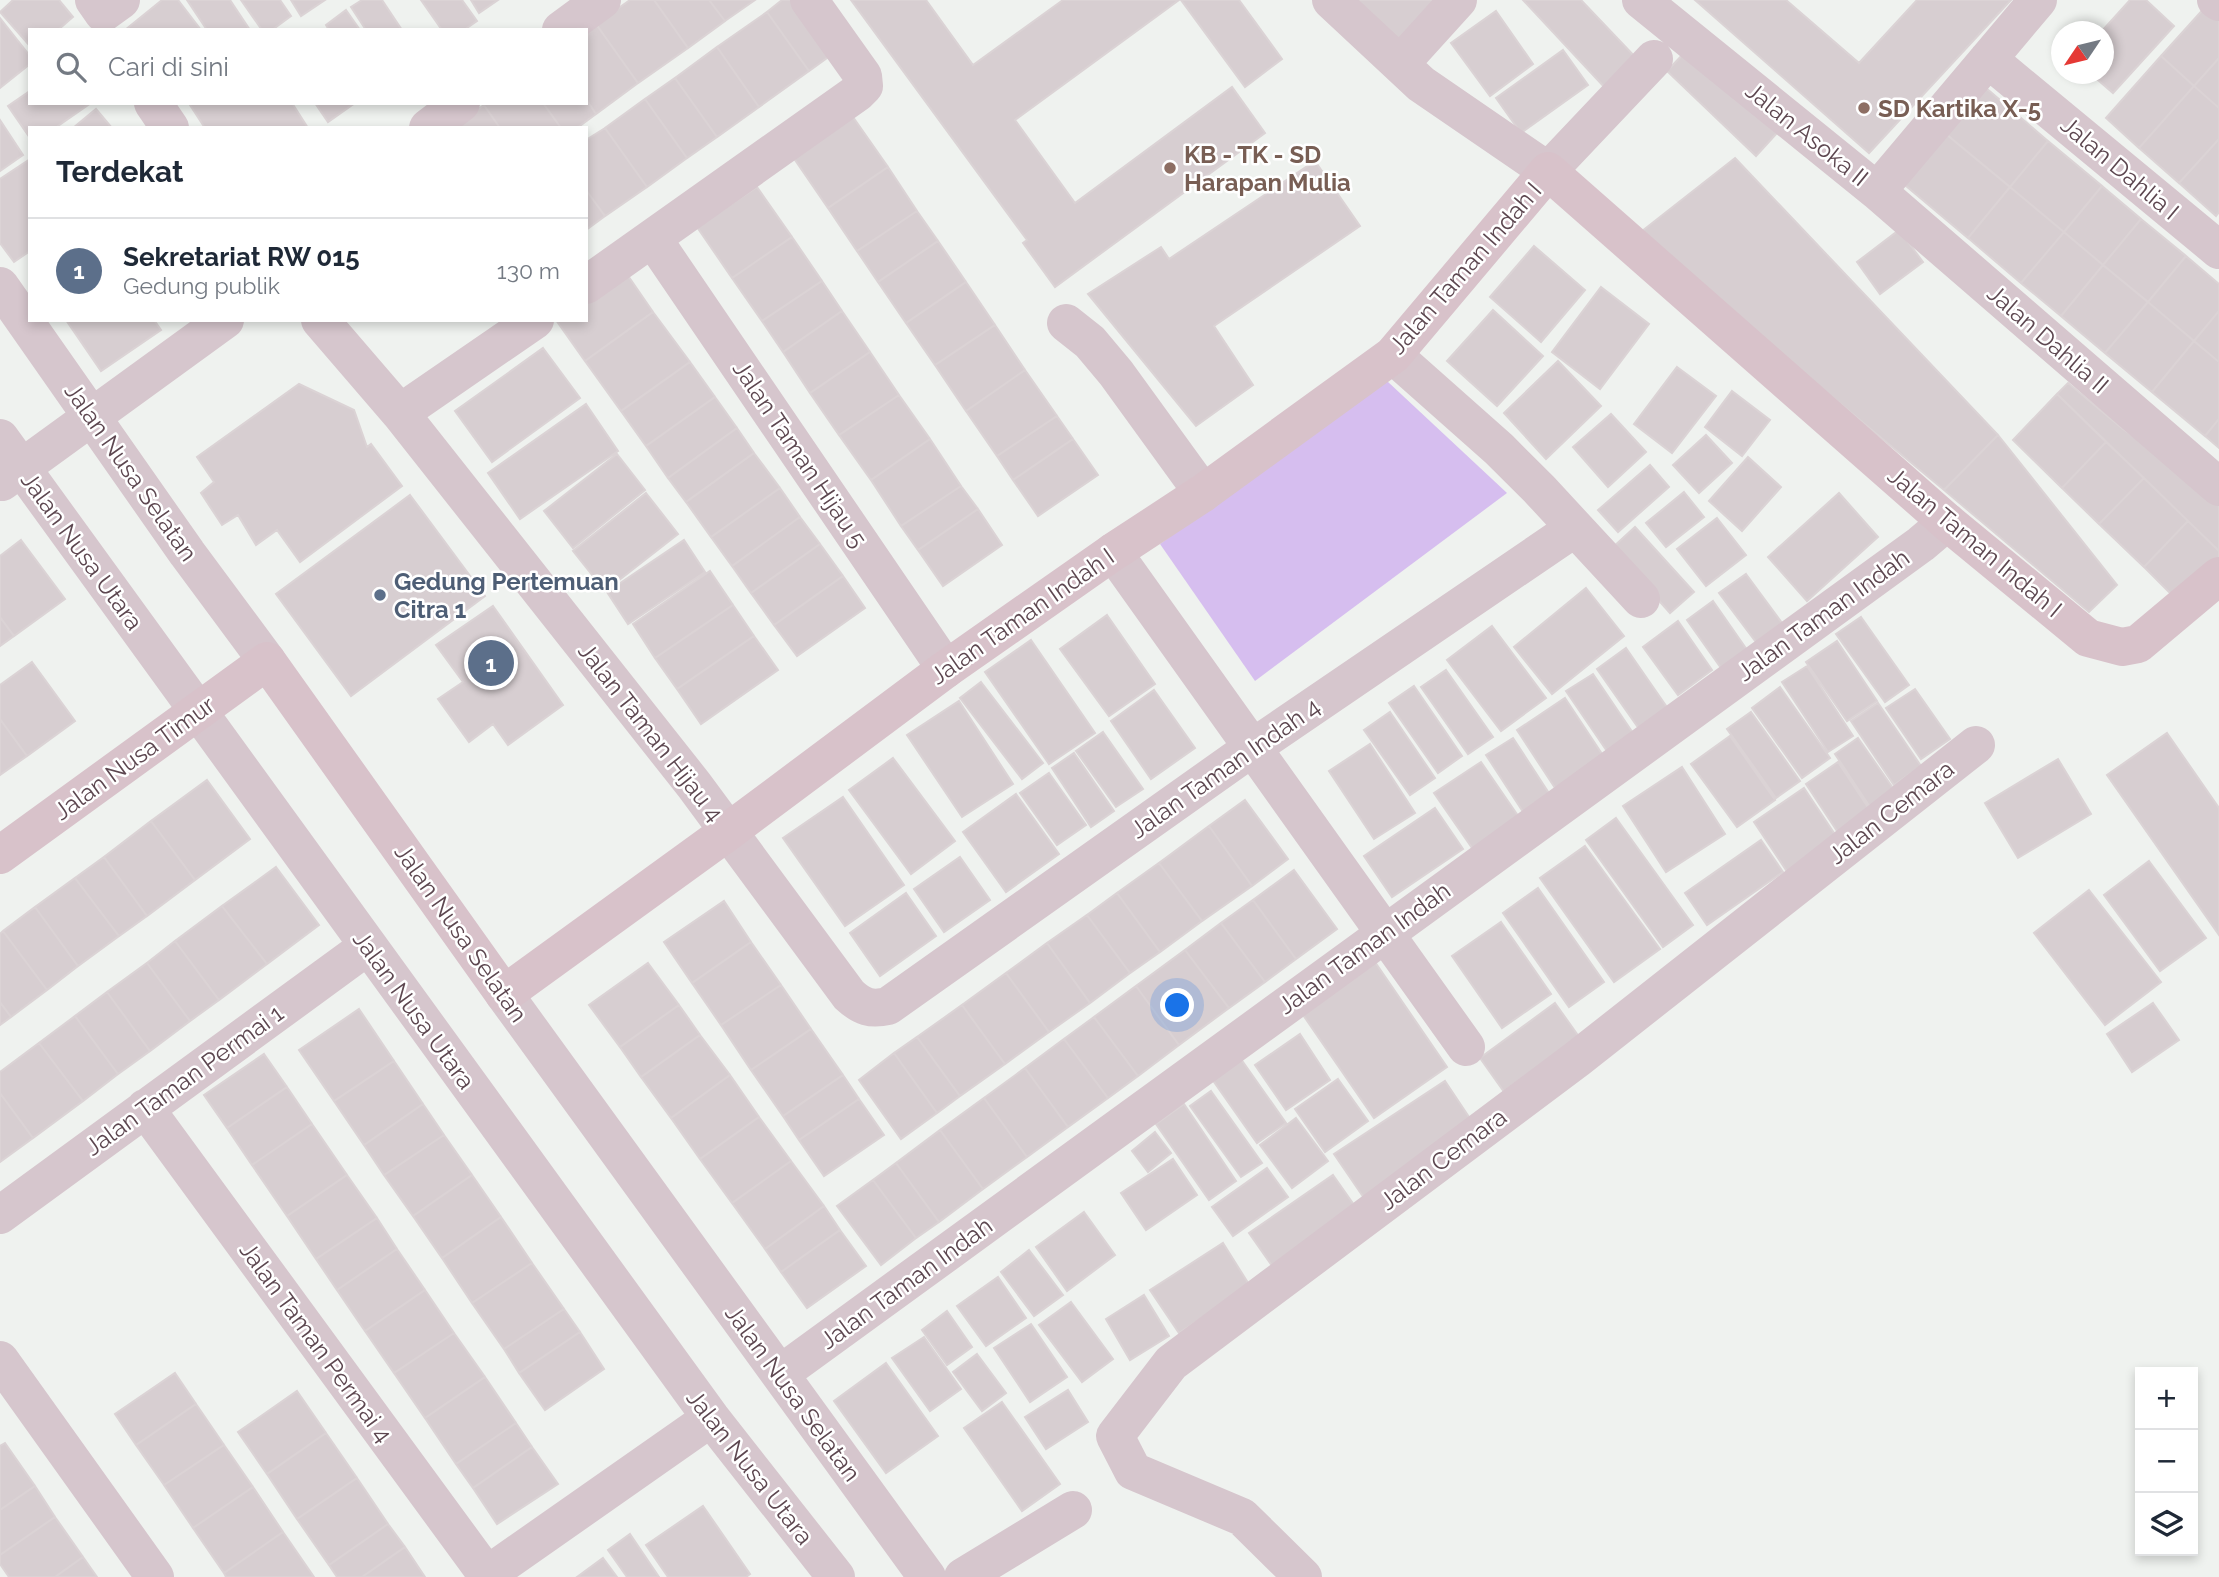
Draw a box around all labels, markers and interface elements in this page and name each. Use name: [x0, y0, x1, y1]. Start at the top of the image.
north arrow: [2051, 21, 2114, 84]
search box: [28, 28, 588, 105]
icon: search: [52, 48, 90, 86]
text: Cari di sini: [108, 52, 229, 82]
street label: Jalan Asoka II: [1740, 76, 1874, 192]
place label: SD Kartika X-5: [1878, 94, 2041, 123]
marker: SD Kartika X-5: [1856, 100, 1872, 116]
street label: Jalan Dahlia I: [2055, 110, 2185, 226]
place label: KB - TK - SD Harapan Mulia: [1184, 140, 1351, 197]
text: Terdekat: [56, 154, 184, 189]
marker: KB - TK - SD Harapan Mulia: [1162, 160, 1178, 176]
street label: Jalan Taman Indah I: [1383, 176, 1547, 360]
text: Sekretariat RW 015: [123, 242, 360, 272]
text: 1: [73, 257, 85, 284]
text: 130 m: [497, 257, 560, 284]
text: Gedung publik: [123, 272, 280, 299]
street label: Jalan Dahlia II: [1981, 278, 2115, 400]
street label: Jalan Taman Hijau 5: [727, 355, 873, 553]
street label: Jalan Nusa Selatan: [59, 377, 203, 567]
street label: Jalan Taman Indah I: [1882, 461, 2068, 623]
street label: Jalan Nusa Utara: [15, 466, 149, 636]
street label: Jalan Taman Indah I: [924, 542, 1120, 690]
street label: Jalan Taman Indah: [1731, 543, 1915, 687]
place label: Gedung Pertemuan Citra 1: [394, 567, 619, 624]
marker: Gedung Pertemuan Citra 1: [372, 587, 388, 603]
pin: 1: [468, 637, 514, 689]
street label: Jalan Taman Hijau 4: [572, 637, 730, 827]
street label: Jalan Nusa Timur: [48, 690, 220, 826]
street label: Jalan Taman Indah 4: [1124, 692, 1326, 844]
street label: Jalan Cemara: [1822, 754, 1960, 870]
street label: Jalan Nusa Selatan: [389, 838, 533, 1028]
street label: Jalan Taman Indah: [1272, 876, 1456, 1020]
street label: Jalan Nusa Utara: [347, 925, 481, 1095]
your location: [1160, 988, 1194, 1022]
street label: Jalan Taman Permai 1: [79, 998, 289, 1162]
street label: Jalan Cemara: [1374, 1102, 1512, 1216]
street label: Jalan Taman Indah: [814, 1211, 998, 1355]
street label: Jalan Taman Permai 4: [234, 1236, 398, 1448]
street label: Jalan Nusa Selatan: [719, 1299, 867, 1487]
map controls: [2135, 1367, 2198, 1556]
button: +: [2135, 1367, 2198, 1430]
street label: Jalan Nusa Utara: [681, 1384, 819, 1550]
button: −: [2135, 1430, 2198, 1493]
button: layers: [2135, 1493, 2198, 1556]

